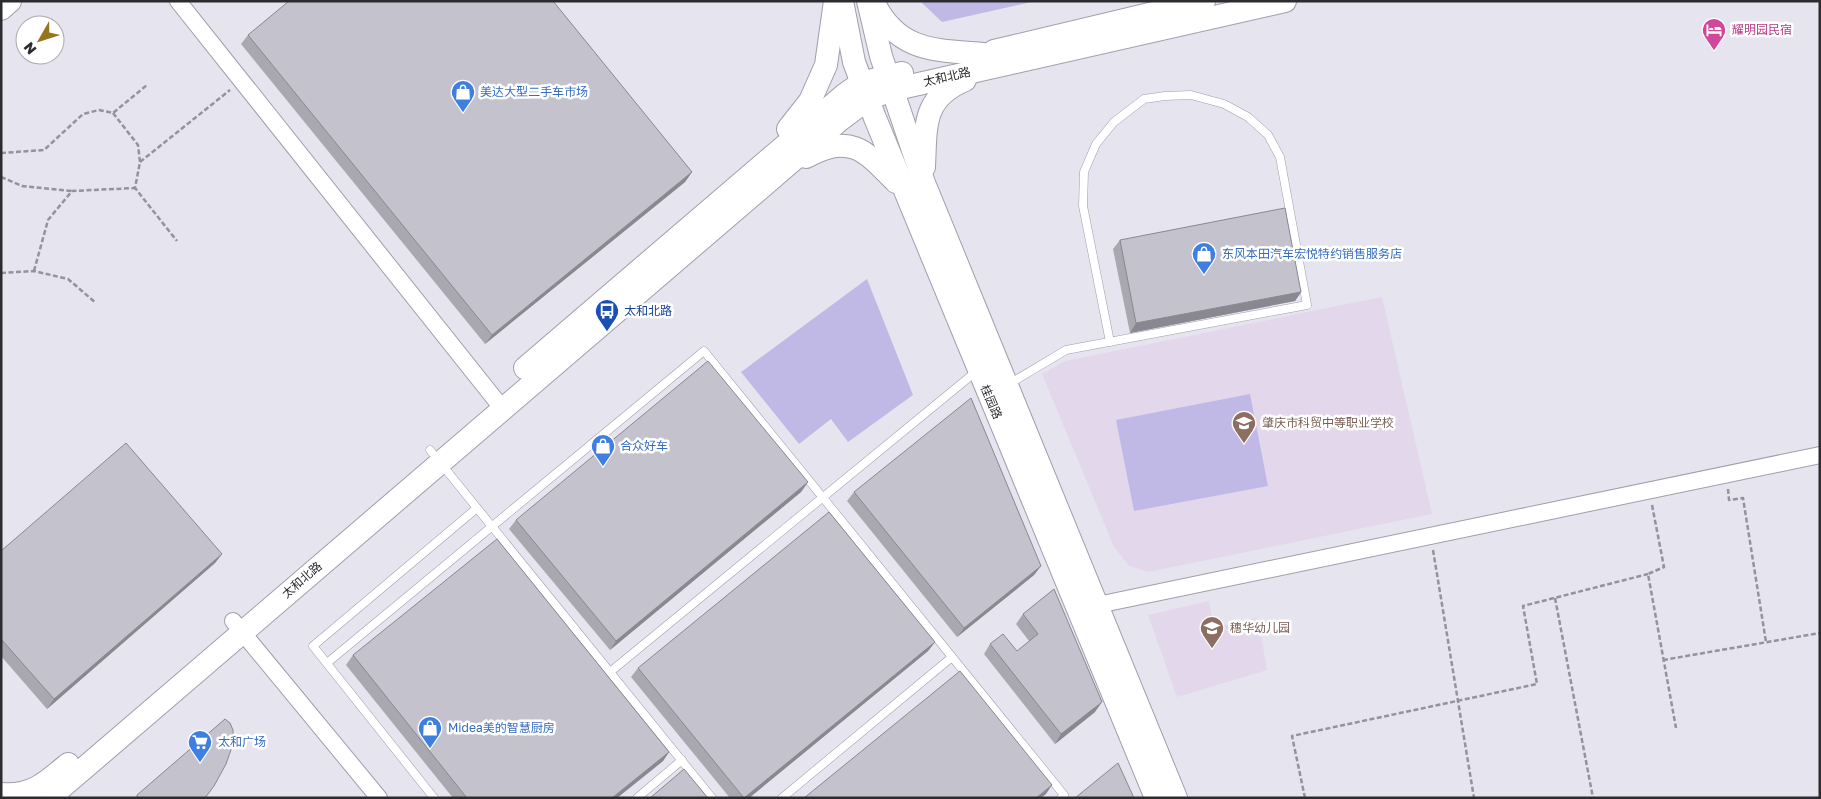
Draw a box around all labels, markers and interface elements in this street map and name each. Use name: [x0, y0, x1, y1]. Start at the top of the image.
north arrow: [15, 15, 65, 65]
hotel icon: 耀明园民宿: [1701, 17, 1727, 51]
place label: 耀明园民宿: [1732, 22, 1792, 37]
text: N: [20, 39, 39, 58]
street label: 太和北路: [922, 64, 972, 89]
shop icon: 美达大型二手车市场: [450, 79, 476, 113]
place label: 美达大型二手车市场: [480, 84, 588, 99]
shop icon: 东风本田汽车宏悦特约销售服务店: [1191, 241, 1217, 275]
place label: 东风本田汽车宏悦特约销售服务店: [1222, 246, 1402, 261]
bus stop icon: 太和北路: [594, 298, 620, 332]
place label: 太和北路: [624, 303, 672, 318]
street label: 桂园路: [978, 382, 1005, 421]
school or university icon: 肇庆市科贸中等职业学校: [1231, 410, 1257, 444]
place label: 肇庆市科贸中等职业学校: [1262, 415, 1394, 430]
shop icon: 合众好车: [590, 433, 616, 467]
place label: 合众好车: [620, 438, 668, 453]
street label: 太和北路: [279, 558, 325, 601]
school or university icon: 穗华幼儿园: [1199, 615, 1225, 649]
place label: 穗华幼儿园: [1230, 620, 1290, 635]
shop icon: Midea美的智慧厨房: [417, 715, 443, 749]
place label: Midea美的智慧厨房: [448, 720, 555, 735]
supermarket icon: 太和广场: [187, 729, 213, 763]
place label: 太和广场: [218, 734, 266, 749]

